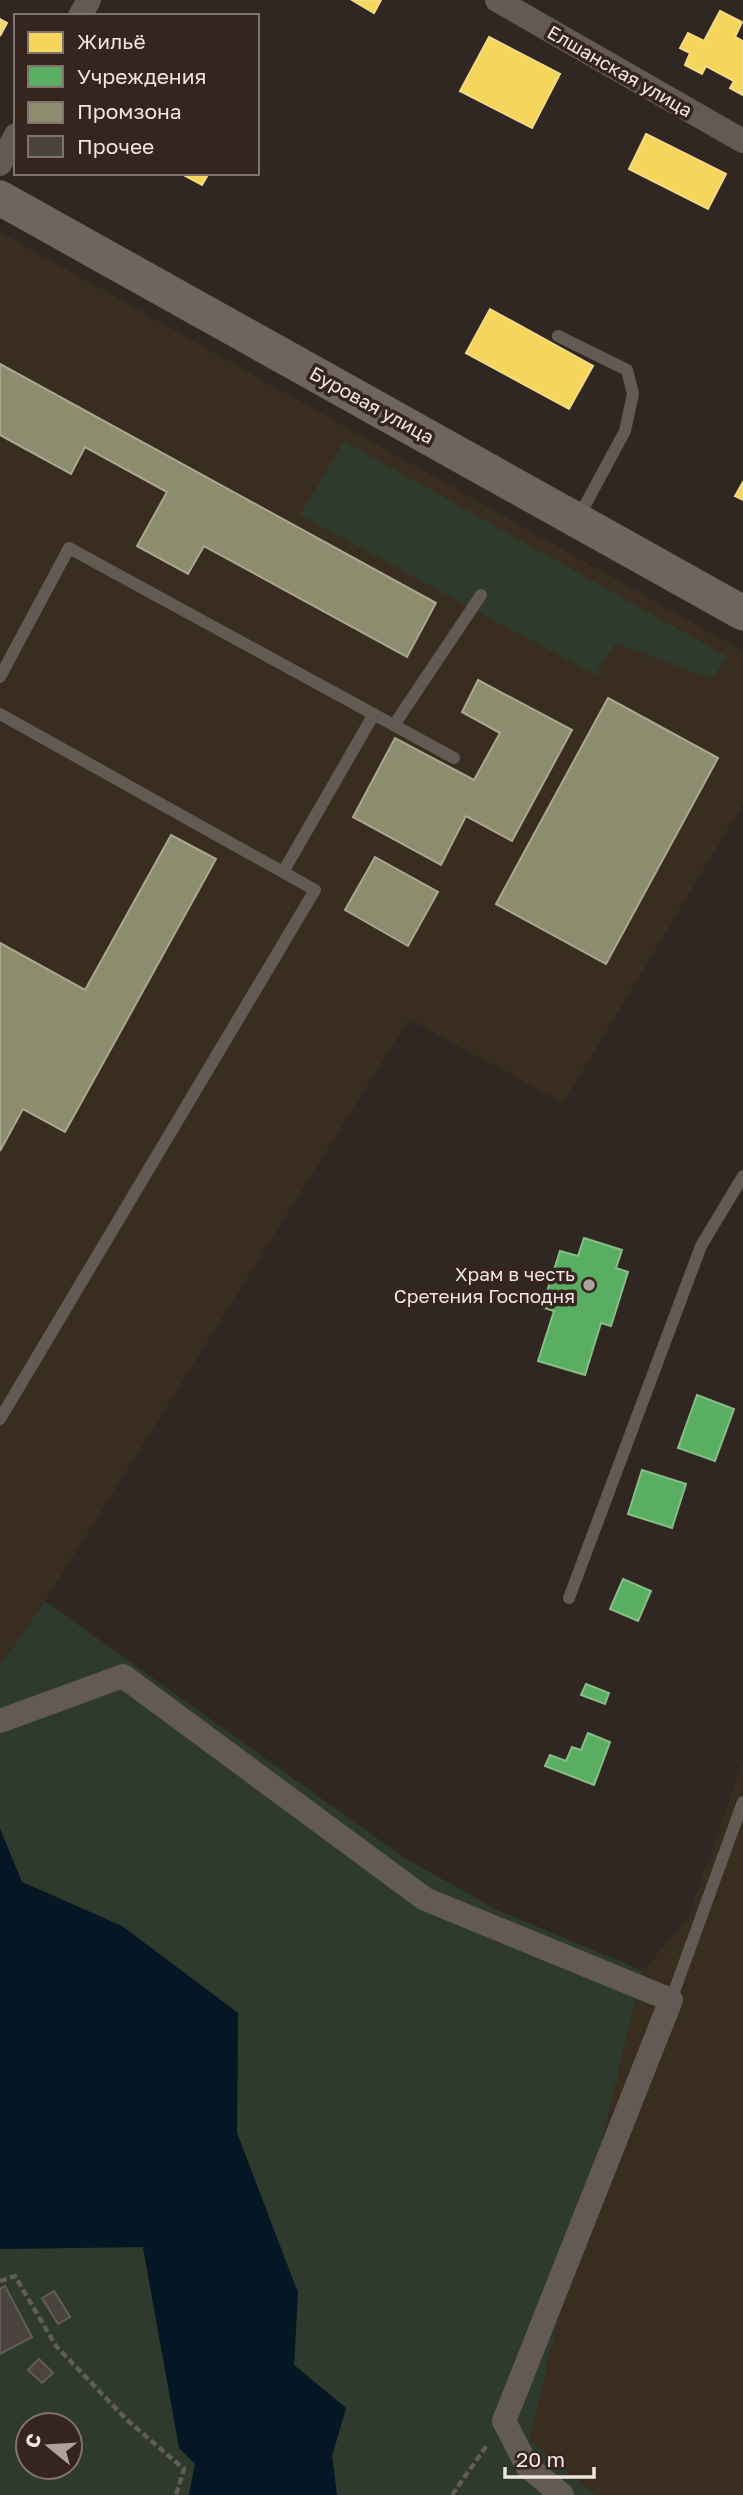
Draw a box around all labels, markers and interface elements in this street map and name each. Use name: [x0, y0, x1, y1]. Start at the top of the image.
legend: [14, 14, 259, 175]
street label: Елшанская улица: [544, 20, 697, 121]
text: Жильё: [77, 28, 146, 54]
text: Учреждения: [77, 63, 206, 89]
text: Промзона: [77, 98, 182, 124]
text: Прочее: [77, 133, 154, 159]
street label: Буровая улица: [306, 361, 438, 448]
place label: Храм в честь Сретения Господня: [394, 1262, 575, 1307]
marker: Храм в честь Сретения Господня: [581, 1277, 597, 1293]
north arrow: [14, 2411, 84, 2481]
text: С: [19, 2431, 45, 2451]
scale bar: [505, 2436, 594, 2480]
text: 20 m: [516, 2446, 565, 2472]

